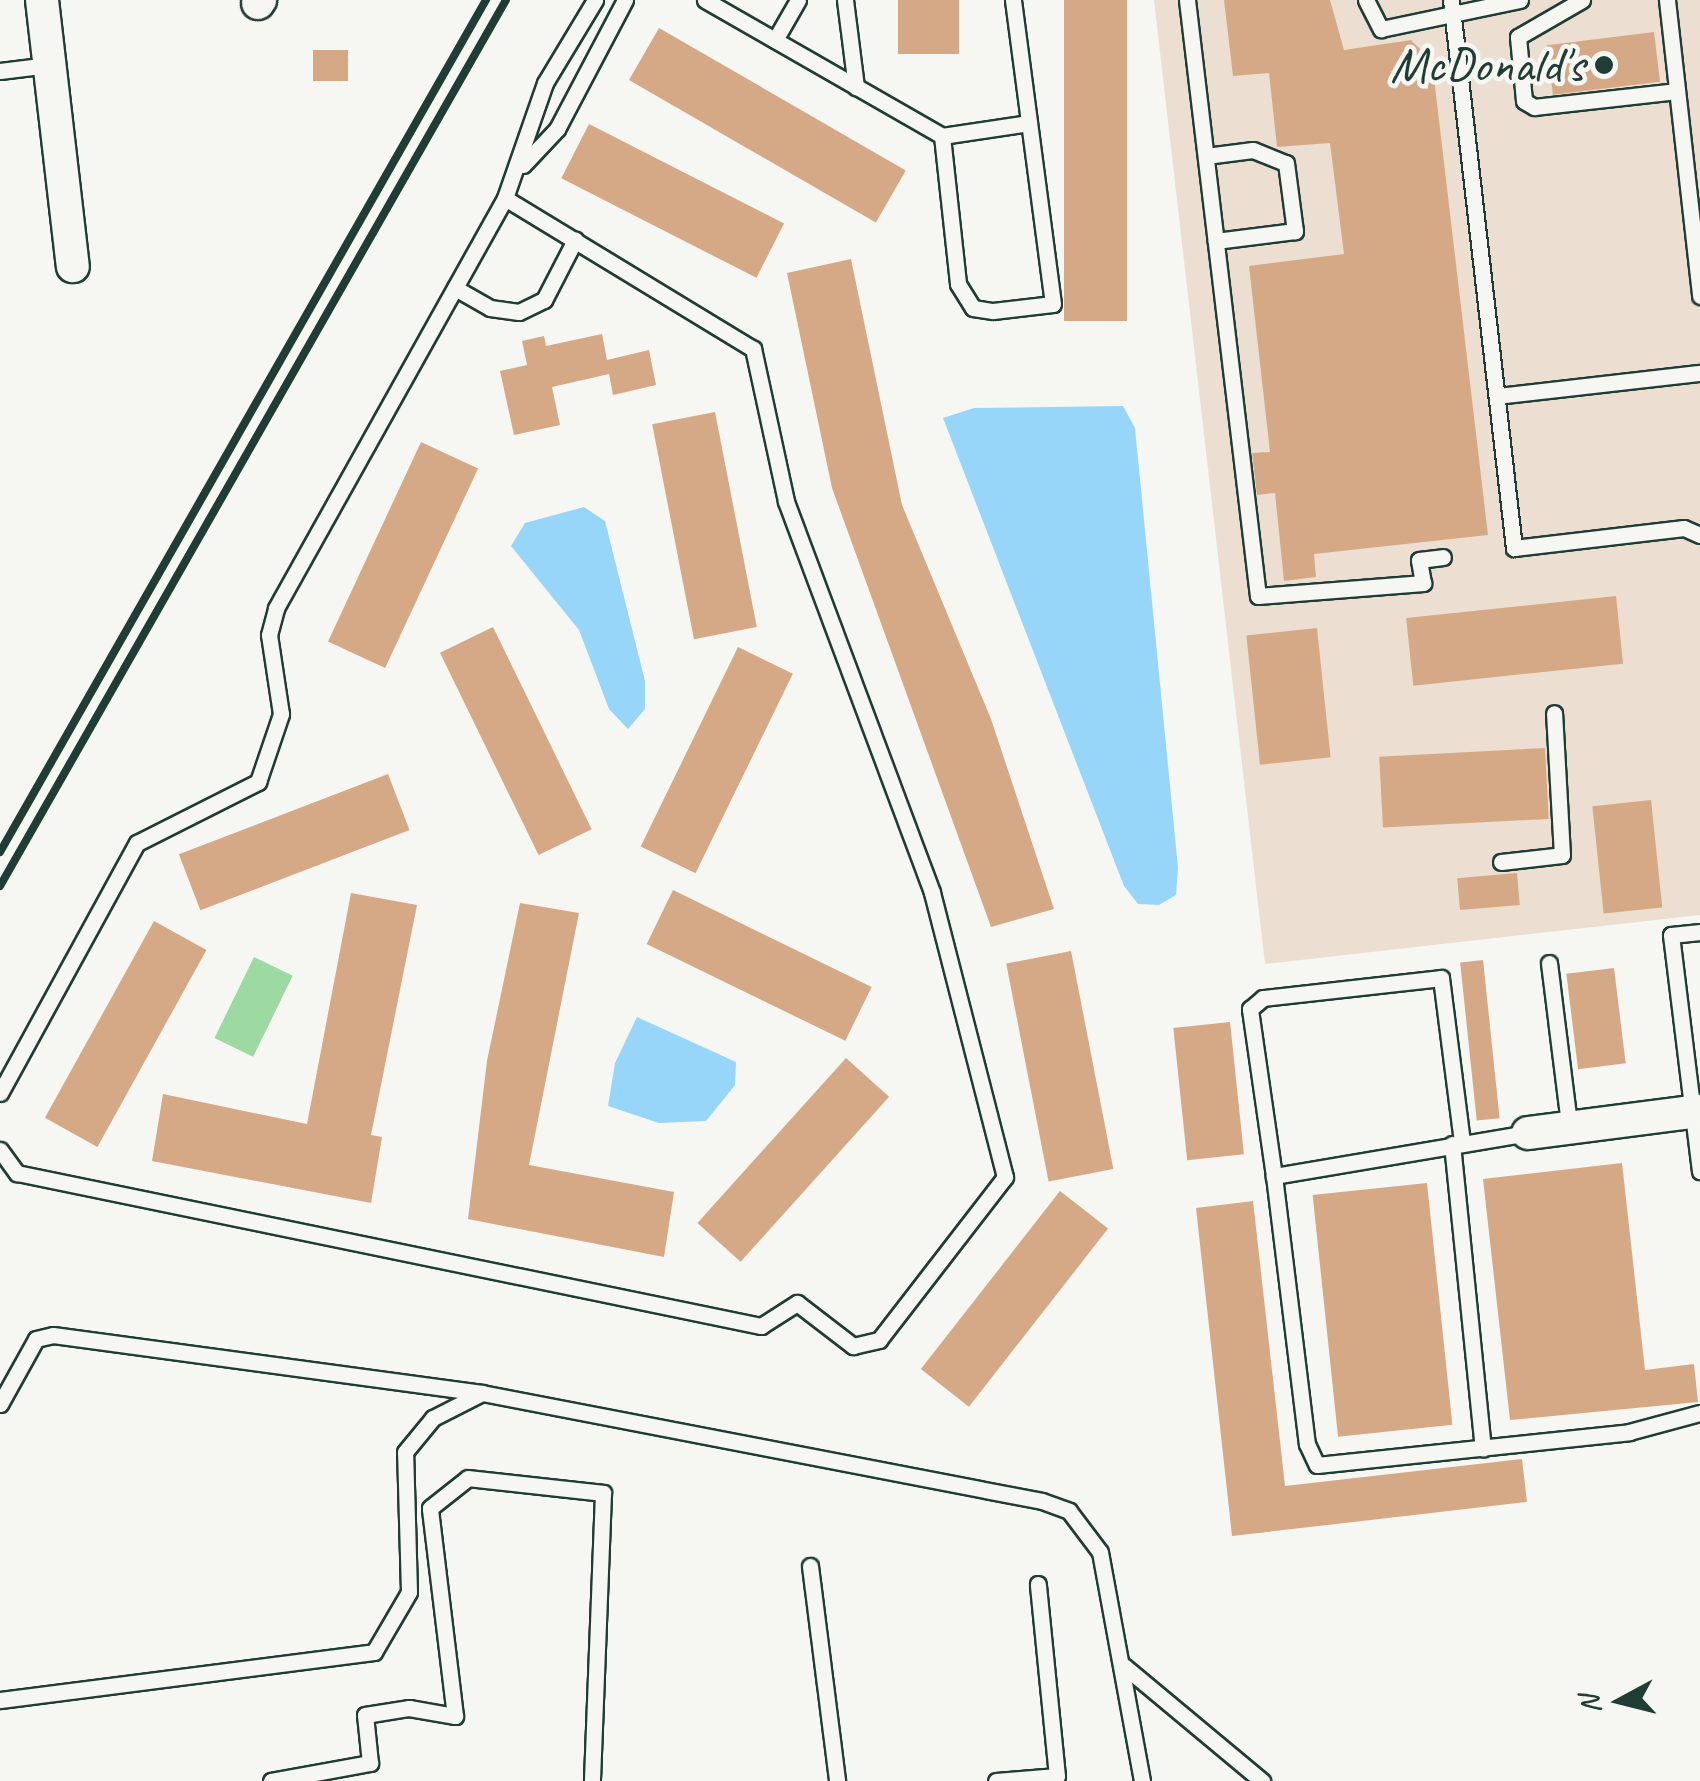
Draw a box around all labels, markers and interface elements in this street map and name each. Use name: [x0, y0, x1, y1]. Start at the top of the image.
place label: McDonald's: [1390, 35, 1584, 95]
marker: McDonald's: [1593, 54, 1615, 76]
north arrow: [1570, 1651, 1670, 1751]
text: N: [1571, 1694, 1608, 1715]

